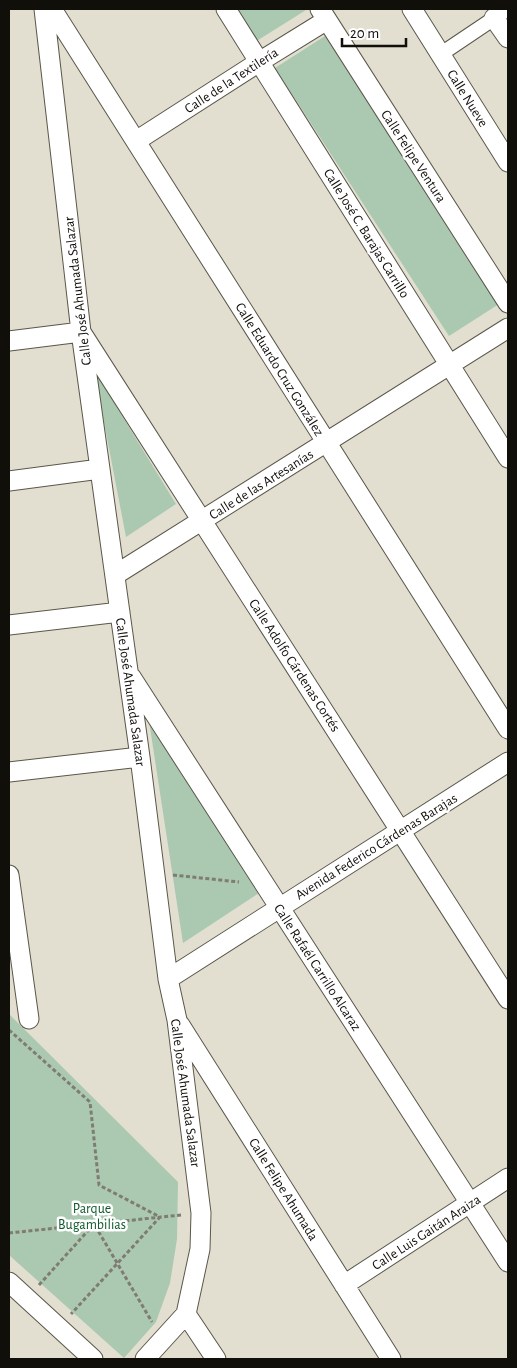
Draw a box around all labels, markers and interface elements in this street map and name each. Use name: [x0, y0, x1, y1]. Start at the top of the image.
scale bar: [342, 15, 406, 47]
text: 20 m: [350, 26, 379, 41]
street label: Calle de la Textilería: [182, 45, 281, 116]
street label: Calle Nueve: [444, 67, 490, 130]
street label: Calle Felipe Ventura: [378, 108, 449, 206]
street label: Calle José C. Barajas Carrillo: [321, 167, 412, 301]
street label: Calle José Ahumada Salazar: [62, 215, 94, 366]
street label: Calle Eduardo Cruz González: [232, 300, 326, 439]
street label: Calle de las Artesanías: [207, 447, 316, 523]
street label: Calle Adolfo Cárdenas Cortés: [246, 597, 342, 734]
street label: Calle José Ahumada Salazar: [113, 617, 147, 768]
street label: Avenida Federico Cárdenas Barajas: [293, 791, 460, 903]
street label: Calle Rafaél Carrillo Alcaraz: [271, 902, 363, 1034]
street label: Calle José Ahumada Salazar: [168, 1018, 202, 1169]
street label: Calle Felipe Ahumada: [246, 1136, 321, 1244]
street label: Calle Luis Gaitán Araiza: [370, 1192, 484, 1273]
park label: Parque Bugambilias: [58, 1202, 126, 1232]

